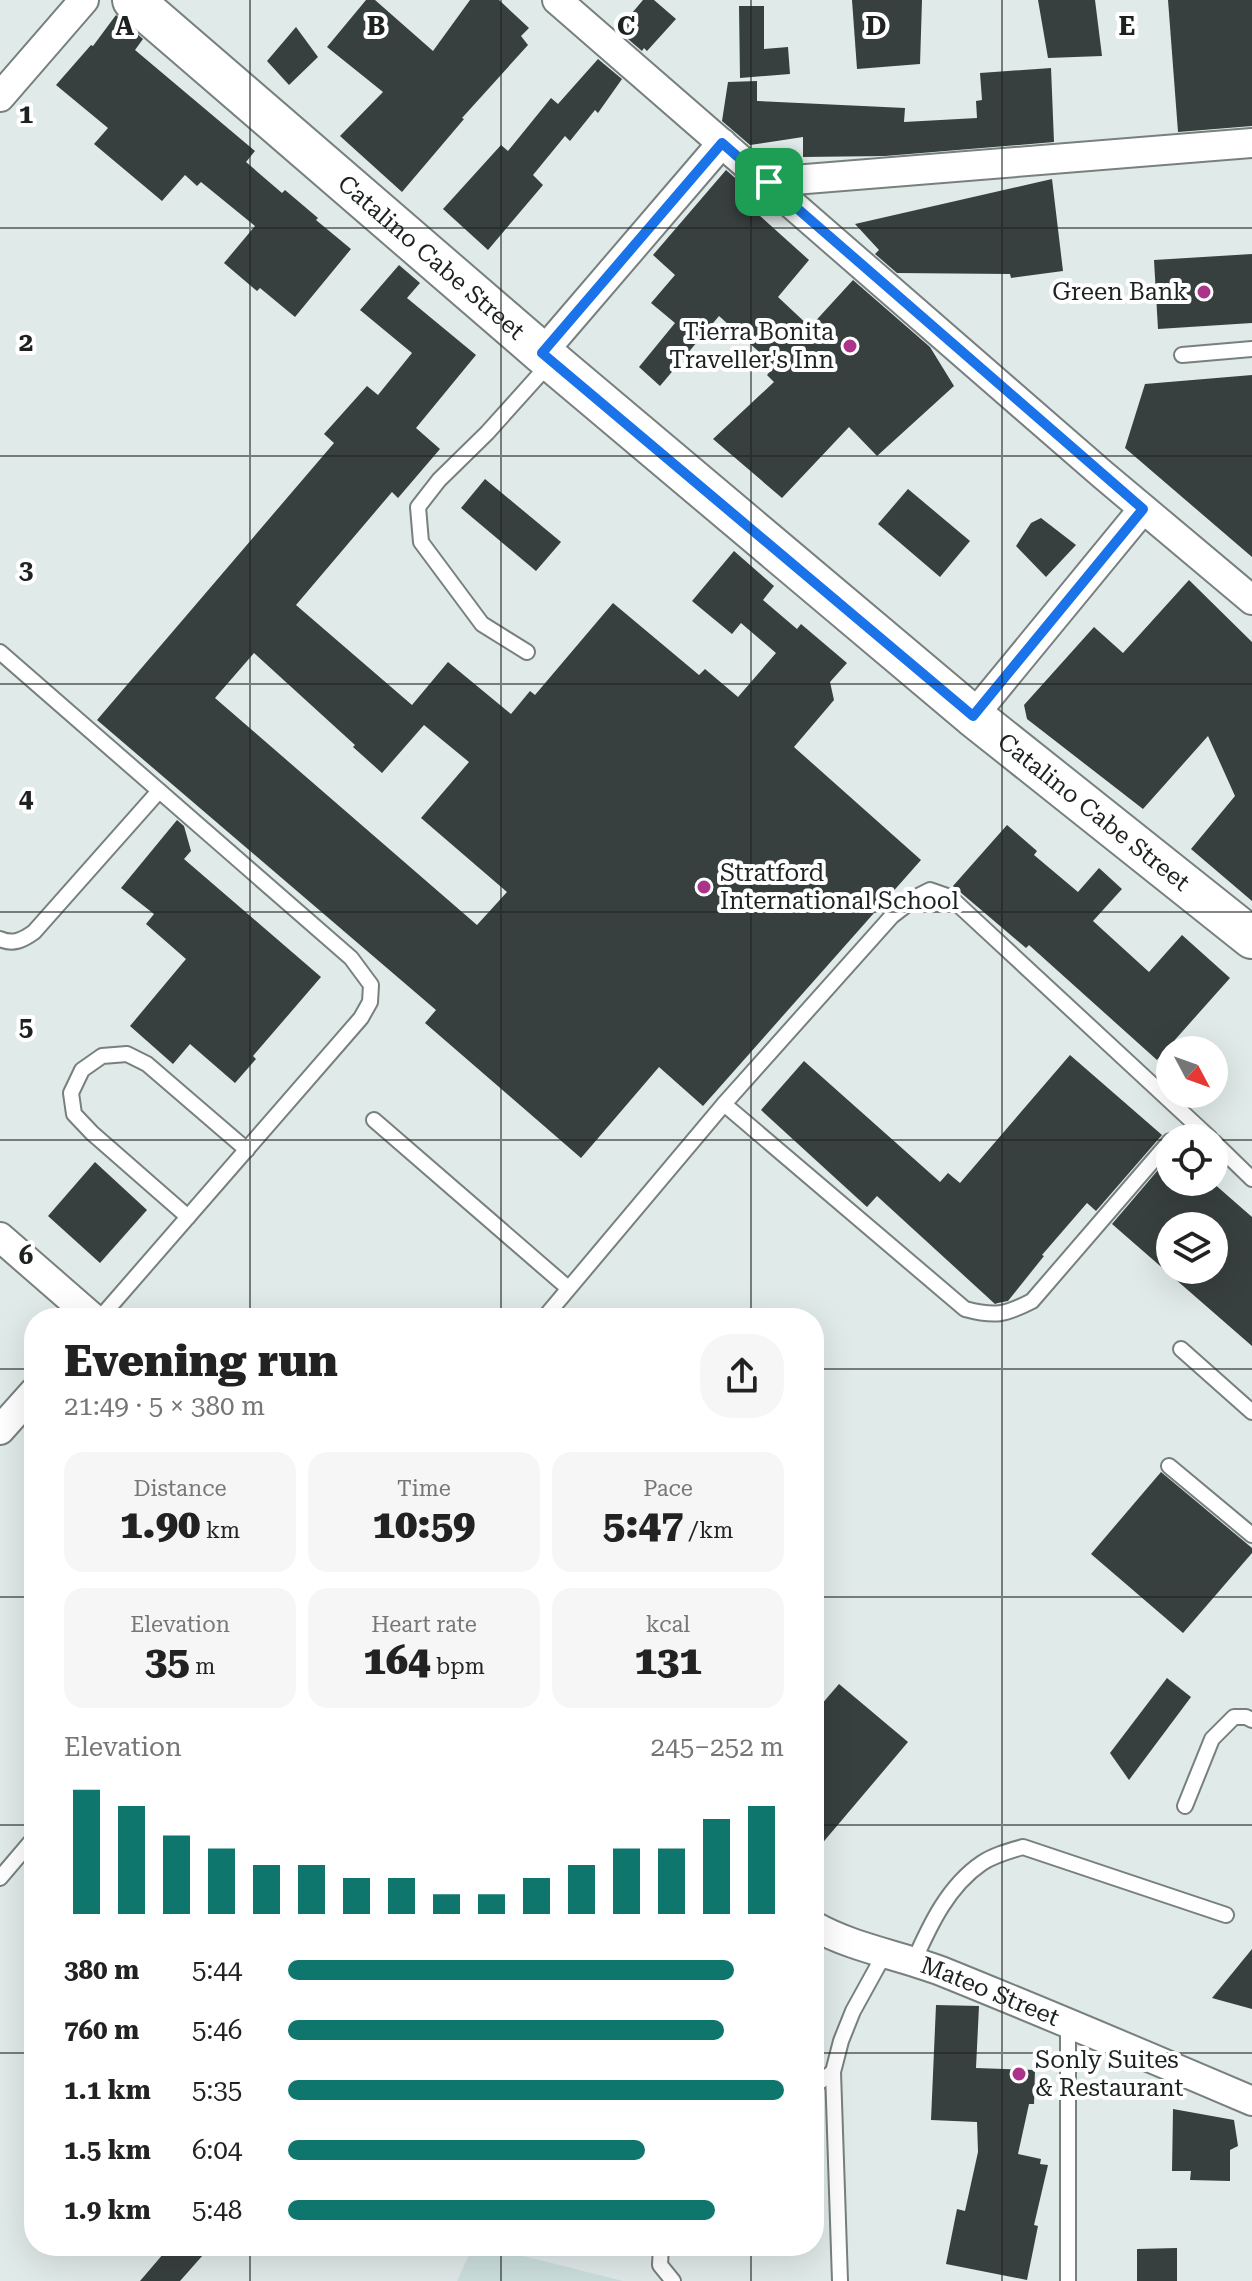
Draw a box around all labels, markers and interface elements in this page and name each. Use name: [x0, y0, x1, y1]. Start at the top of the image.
text: A: [116, 11, 135, 41]
text: B: [367, 11, 385, 41]
text: C: [617, 11, 635, 41]
text: D: [866, 11, 886, 41]
text: E: [1119, 11, 1135, 41]
text: 1: [19, 99, 33, 129]
pin: [735, 148, 803, 216]
icon: arrive: [747, 160, 791, 204]
street label: Catalino Cabe Street: [332, 169, 530, 346]
place label: Green Bank: [1052, 278, 1188, 306]
marker: Green Bank: [1195, 283, 1213, 301]
place label: Tierra Bonita Traveller's Inn: [669, 318, 834, 374]
text: 2: [19, 327, 33, 357]
marker: Tierra Bonita Traveller's Inn: [841, 337, 859, 355]
text: 3: [19, 555, 33, 585]
street label: Catalino Cabe Street: [992, 727, 1195, 897]
text: 4: [19, 783, 34, 813]
place label: Stratford International School: [720, 859, 959, 915]
marker: Stratford International School: [695, 878, 713, 896]
text: 5: [19, 1012, 33, 1042]
north arrow: [1156, 1036, 1228, 1108]
map controls: [1156, 1036, 1228, 1284]
button: locate: [1156, 1124, 1228, 1196]
button: layers: [1156, 1212, 1228, 1284]
text: 6: [19, 1240, 33, 1270]
button: share: [700, 1334, 784, 1418]
text: Evening run: [64, 1335, 338, 1387]
text: 21:49 · 5 × 380 m: [64, 1391, 265, 1421]
text: Distance: [133, 1476, 227, 1501]
text: Time: [397, 1476, 451, 1501]
text: Pace: [643, 1476, 693, 1501]
text: 1.90: [120, 1501, 200, 1548]
text: 10:59: [373, 1501, 475, 1548]
text: 5:47: [603, 1501, 683, 1548]
text: km: [200, 1518, 240, 1543]
text: /km: [683, 1518, 733, 1543]
text: Elevation: [130, 1612, 230, 1637]
text: Heart rate: [371, 1612, 477, 1637]
text: kcal: [646, 1612, 690, 1637]
text: 35: [145, 1637, 190, 1684]
text: 164: [363, 1637, 430, 1684]
text: 131: [634, 1637, 702, 1684]
text: m: [190, 1654, 215, 1679]
text: bpm: [430, 1654, 485, 1679]
text: Elevation: [64, 1732, 182, 1762]
text: 245–252 m: [651, 1732, 784, 1762]
street label: Mateo Street: [917, 1951, 1063, 2032]
text: 380 m: [64, 1955, 139, 1985]
text: 5:44: [192, 1955, 242, 1985]
text: 760 m: [64, 2015, 139, 2045]
text: 5:46: [192, 2015, 242, 2045]
place label: Sonly Suites & Restaurant: [1035, 2046, 1184, 2102]
marker: Sonly Suites & Restaurant: [1010, 2065, 1028, 2083]
text: 1.1 km: [64, 2075, 151, 2105]
text: 5:35: [192, 2075, 242, 2105]
text: 1.5 km: [64, 2135, 151, 2165]
text: 6:04: [192, 2135, 242, 2165]
text: 1.9 km: [64, 2195, 151, 2225]
text: 5:48: [192, 2195, 242, 2225]

